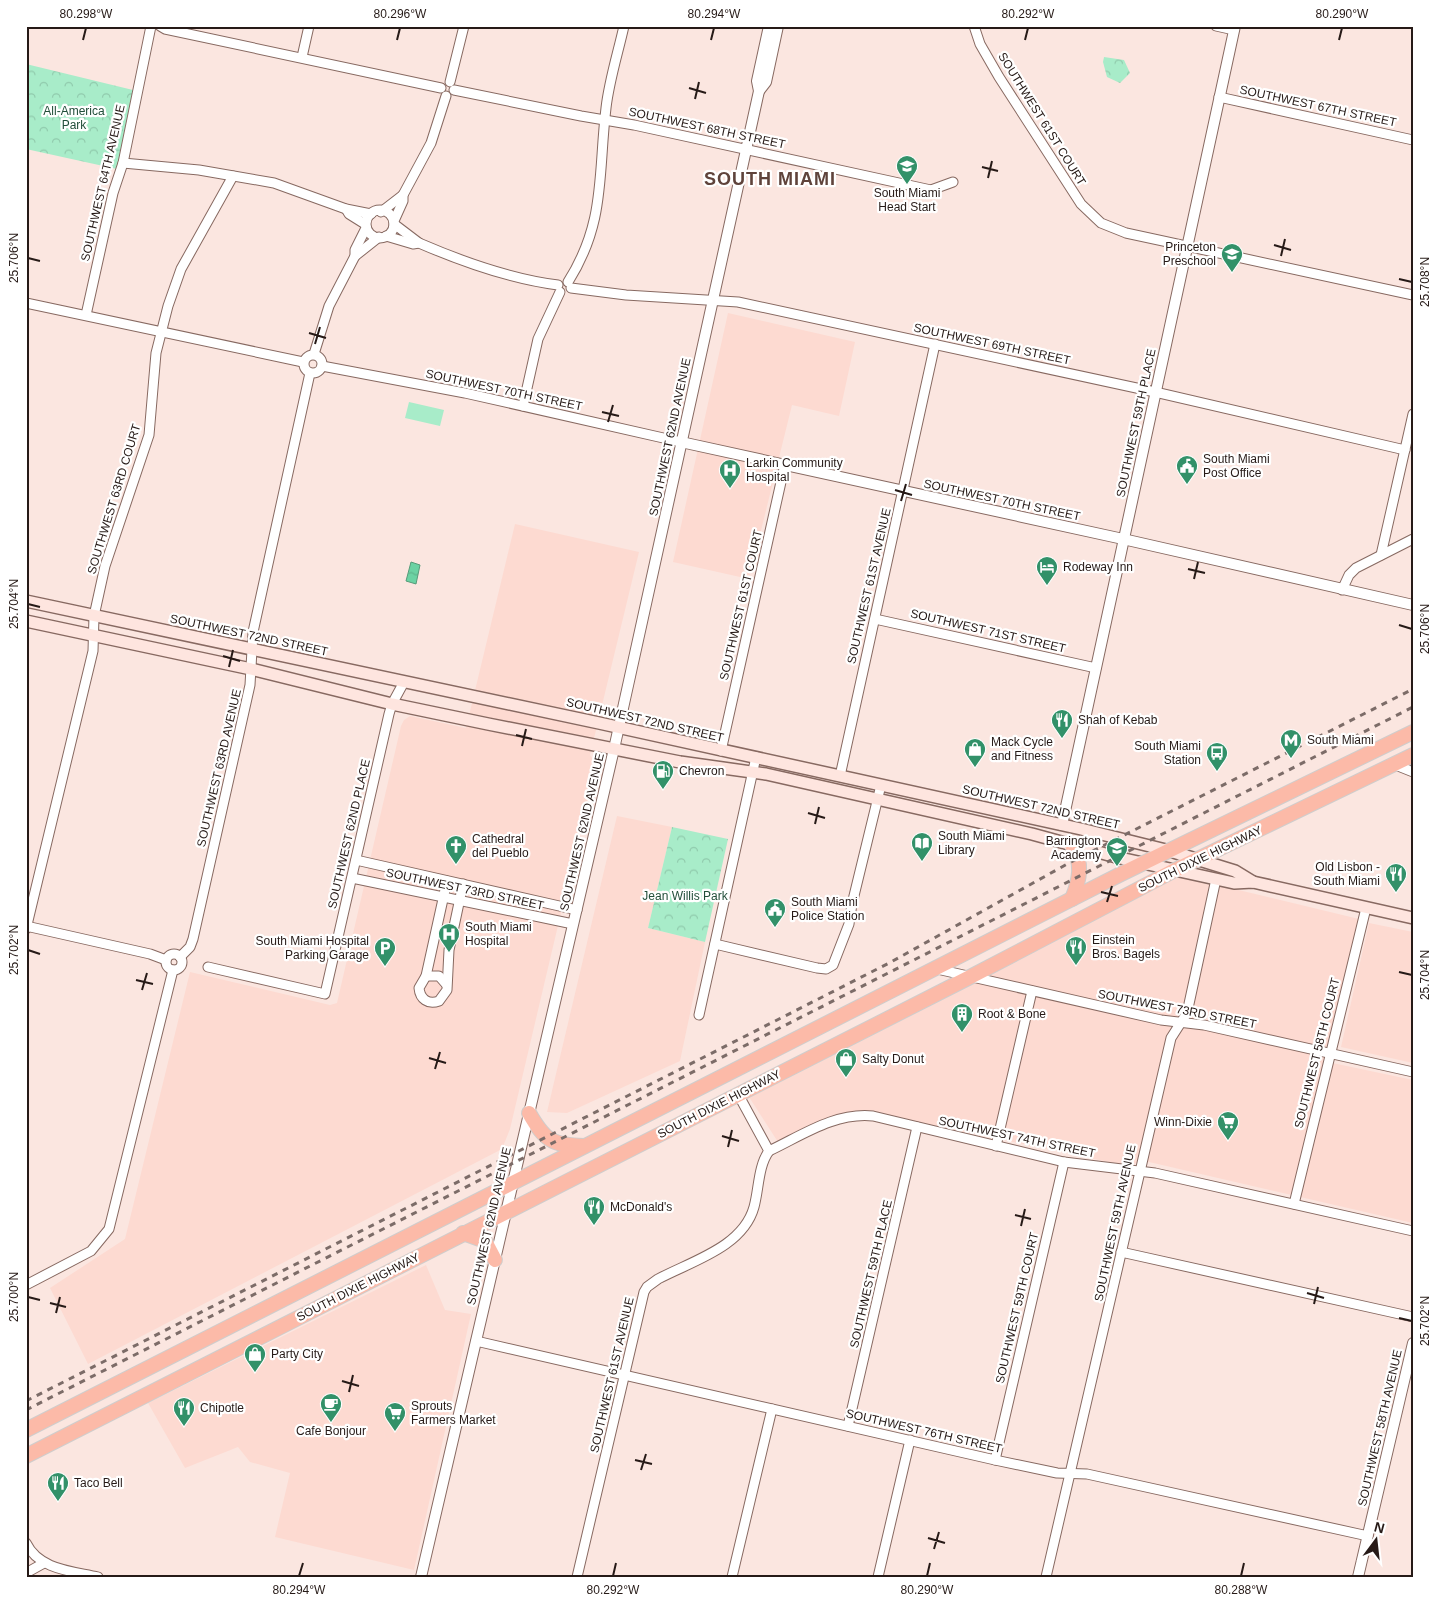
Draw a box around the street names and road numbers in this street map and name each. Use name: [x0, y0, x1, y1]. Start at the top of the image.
street label: SOUTHWEST 61ST COURT: [995, 50, 1089, 189]
street label: SOUTHWEST 67TH STREET: [1238, 83, 1398, 130]
street label: SOUTHWEST 64TH AVENUE: [78, 103, 128, 263]
street label: SOUTHWEST 68TH STREET: [627, 105, 787, 152]
street label: SOUTHWEST 69TH STREET: [912, 321, 1072, 368]
street label: SOUTHWEST 59TH PLACE: [1113, 347, 1159, 499]
street label: SOUTHWEST 62ND AVENUE: [646, 357, 694, 517]
street label: SOUTHWEST 70TH STREET: [424, 367, 584, 414]
street label: SOUTHWEST 63RD COURT: [84, 422, 144, 576]
street label: SOUTHWEST 70TH STREET: [922, 477, 1082, 524]
street label: SOUTHWEST 61ST AVENUE: [844, 507, 894, 665]
street label: SOUTHWEST 61ST COURT: [717, 528, 765, 682]
street label: SOUTHWEST 71ST STREET: [909, 606, 1068, 656]
street label: SOUTHWEST 72ND STREET: [169, 611, 330, 659]
street label: SOUTHWEST 63RD AVENUE: [194, 688, 244, 848]
street label: SOUTHWEST 72ND STREET: [565, 695, 726, 745]
street label: SOUTHWEST 62ND AVENUE: [557, 752, 607, 912]
street label: SOUTHWEST 62ND PLACE: [325, 758, 373, 910]
street label: SOUTHWEST 72ND STREET: [961, 782, 1122, 832]
street label: SOUTH DIXIE HIGHWAY: [1136, 823, 1264, 895]
street label: SOUTHWEST 73RD STREET: [385, 865, 546, 913]
street label: SOUTHWEST 58TH COURT: [1291, 976, 1343, 1130]
street label: SOUTHWEST 73RD STREET: [1097, 987, 1258, 1031]
street label: SOUTH DIXIE HIGHWAY: [655, 1067, 783, 1141]
street label: SOUTHWEST 74TH STREET: [937, 1114, 1097, 1161]
street label: SOUTHWEST 59TH AVENUE: [1091, 1143, 1139, 1303]
street label: SOUTHWEST 62ND AVENUE: [464, 1146, 514, 1306]
street label: SOUTHWEST 59TH PLACE: [847, 1198, 895, 1350]
street label: SOUTHWEST 59TH COURT: [993, 1230, 1041, 1385]
street label: SOUTH DIXIE HIGHWAY: [294, 1250, 422, 1324]
street label: SOUTHWEST 61ST AVENUE: [587, 1296, 637, 1454]
street label: SOUTHWEST 58TH AVENUE: [1355, 1348, 1405, 1508]
street label: SOUTHWEST 76TH STREET: [845, 1406, 1004, 1456]

